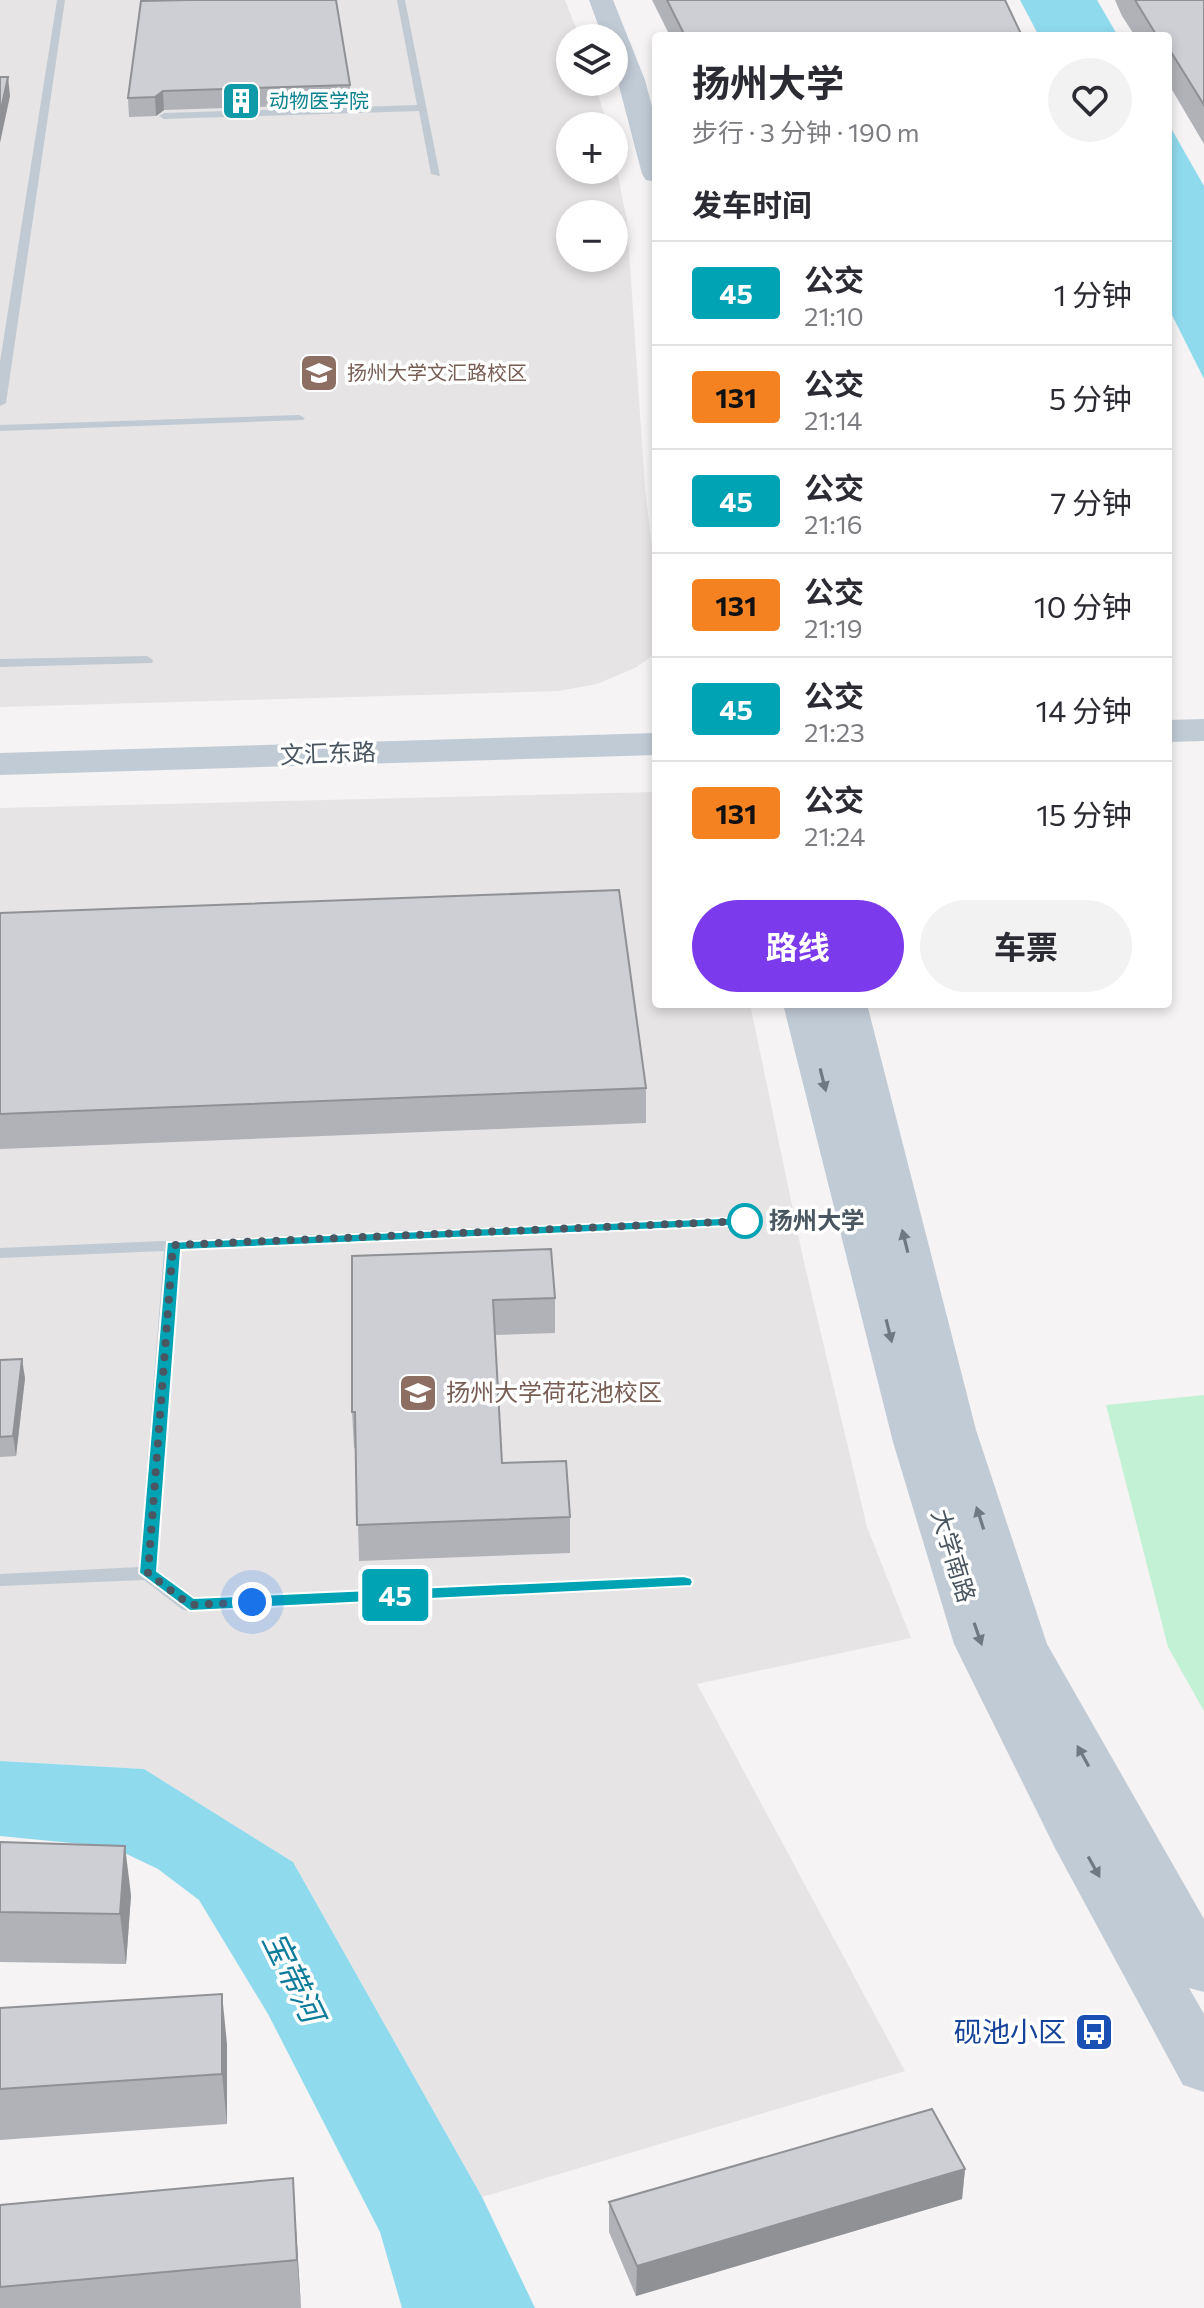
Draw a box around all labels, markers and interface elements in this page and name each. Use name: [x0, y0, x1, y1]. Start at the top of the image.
map controls: [556, 24, 628, 272]
button: layers: [556, 24, 628, 96]
text: 扬州大学: [692, 58, 844, 105]
button: heart: [1048, 58, 1132, 142]
building icon: 动物医学院: [220, 80, 262, 122]
place label: 动物医学院: [269, 88, 369, 112]
button: +: [556, 112, 628, 184]
text: 步行 · 3 分钟 · 190 m: [692, 116, 920, 147]
text: 发车时间: [692, 185, 812, 222]
button: −: [556, 200, 628, 272]
text: 公交: [804, 260, 864, 297]
text: 1 分钟: [1053, 275, 1132, 312]
text: 45: [719, 276, 753, 310]
text: 21:10: [804, 300, 864, 331]
school or university icon: 扬州大学文汇路校区: [298, 352, 340, 394]
place label: 扬州大学文汇路校区: [347, 360, 527, 384]
text: 公交: [804, 364, 864, 401]
text: 5 分钟: [1049, 379, 1132, 416]
text: 131: [715, 380, 757, 414]
text: 21:14: [804, 404, 862, 435]
text: 公交: [804, 468, 864, 505]
text: 7 分钟: [1050, 483, 1132, 520]
text: 45: [719, 484, 753, 518]
text: 21:16: [804, 508, 863, 539]
text: 公交: [804, 572, 864, 609]
text: 10 分钟: [1034, 587, 1132, 624]
text: 131: [715, 588, 757, 622]
text: 21:19: [804, 612, 863, 643]
text: 公交: [804, 676, 864, 713]
text: 14 分钟: [1035, 691, 1132, 728]
text: 45: [719, 692, 753, 726]
text: 21:23: [804, 716, 865, 747]
street label: 文汇东路: [279, 736, 376, 769]
text: 公交: [804, 780, 864, 817]
text: 15 分钟: [1036, 795, 1132, 832]
text: 131: [715, 796, 757, 830]
text: 21:24: [804, 820, 865, 851]
button: 路线: [692, 900, 904, 992]
button: 车票: [920, 900, 1132, 992]
one-way arrow: [818, 1067, 830, 1092]
marker: 扬州大学: [728, 1204, 762, 1238]
place label: 扬州大学: [769, 1205, 865, 1234]
one-way arrow: [898, 1228, 910, 1253]
one-way arrow: [883, 1319, 895, 1344]
school or university icon: 扬州大学荷花池校区: [397, 1372, 439, 1414]
place label: 扬州大学荷花池校区: [446, 1377, 662, 1406]
street label: 大学南路: [927, 1505, 982, 1606]
one-way arrow: [974, 1506, 986, 1530]
line badge: 45: [359, 1569, 431, 1621]
text: 45: [378, 1578, 412, 1612]
your location: [232, 1582, 272, 1622]
one-way arrow: [972, 1623, 984, 1647]
one-way arrow: [1076, 1745, 1089, 1768]
one-way arrow: [1086, 1856, 1100, 1878]
water label: 宝带河: [256, 1924, 336, 2033]
bus stop icon: 砚池小区: [1073, 2011, 1115, 2053]
place label: 砚池小区: [954, 2014, 1066, 2048]

